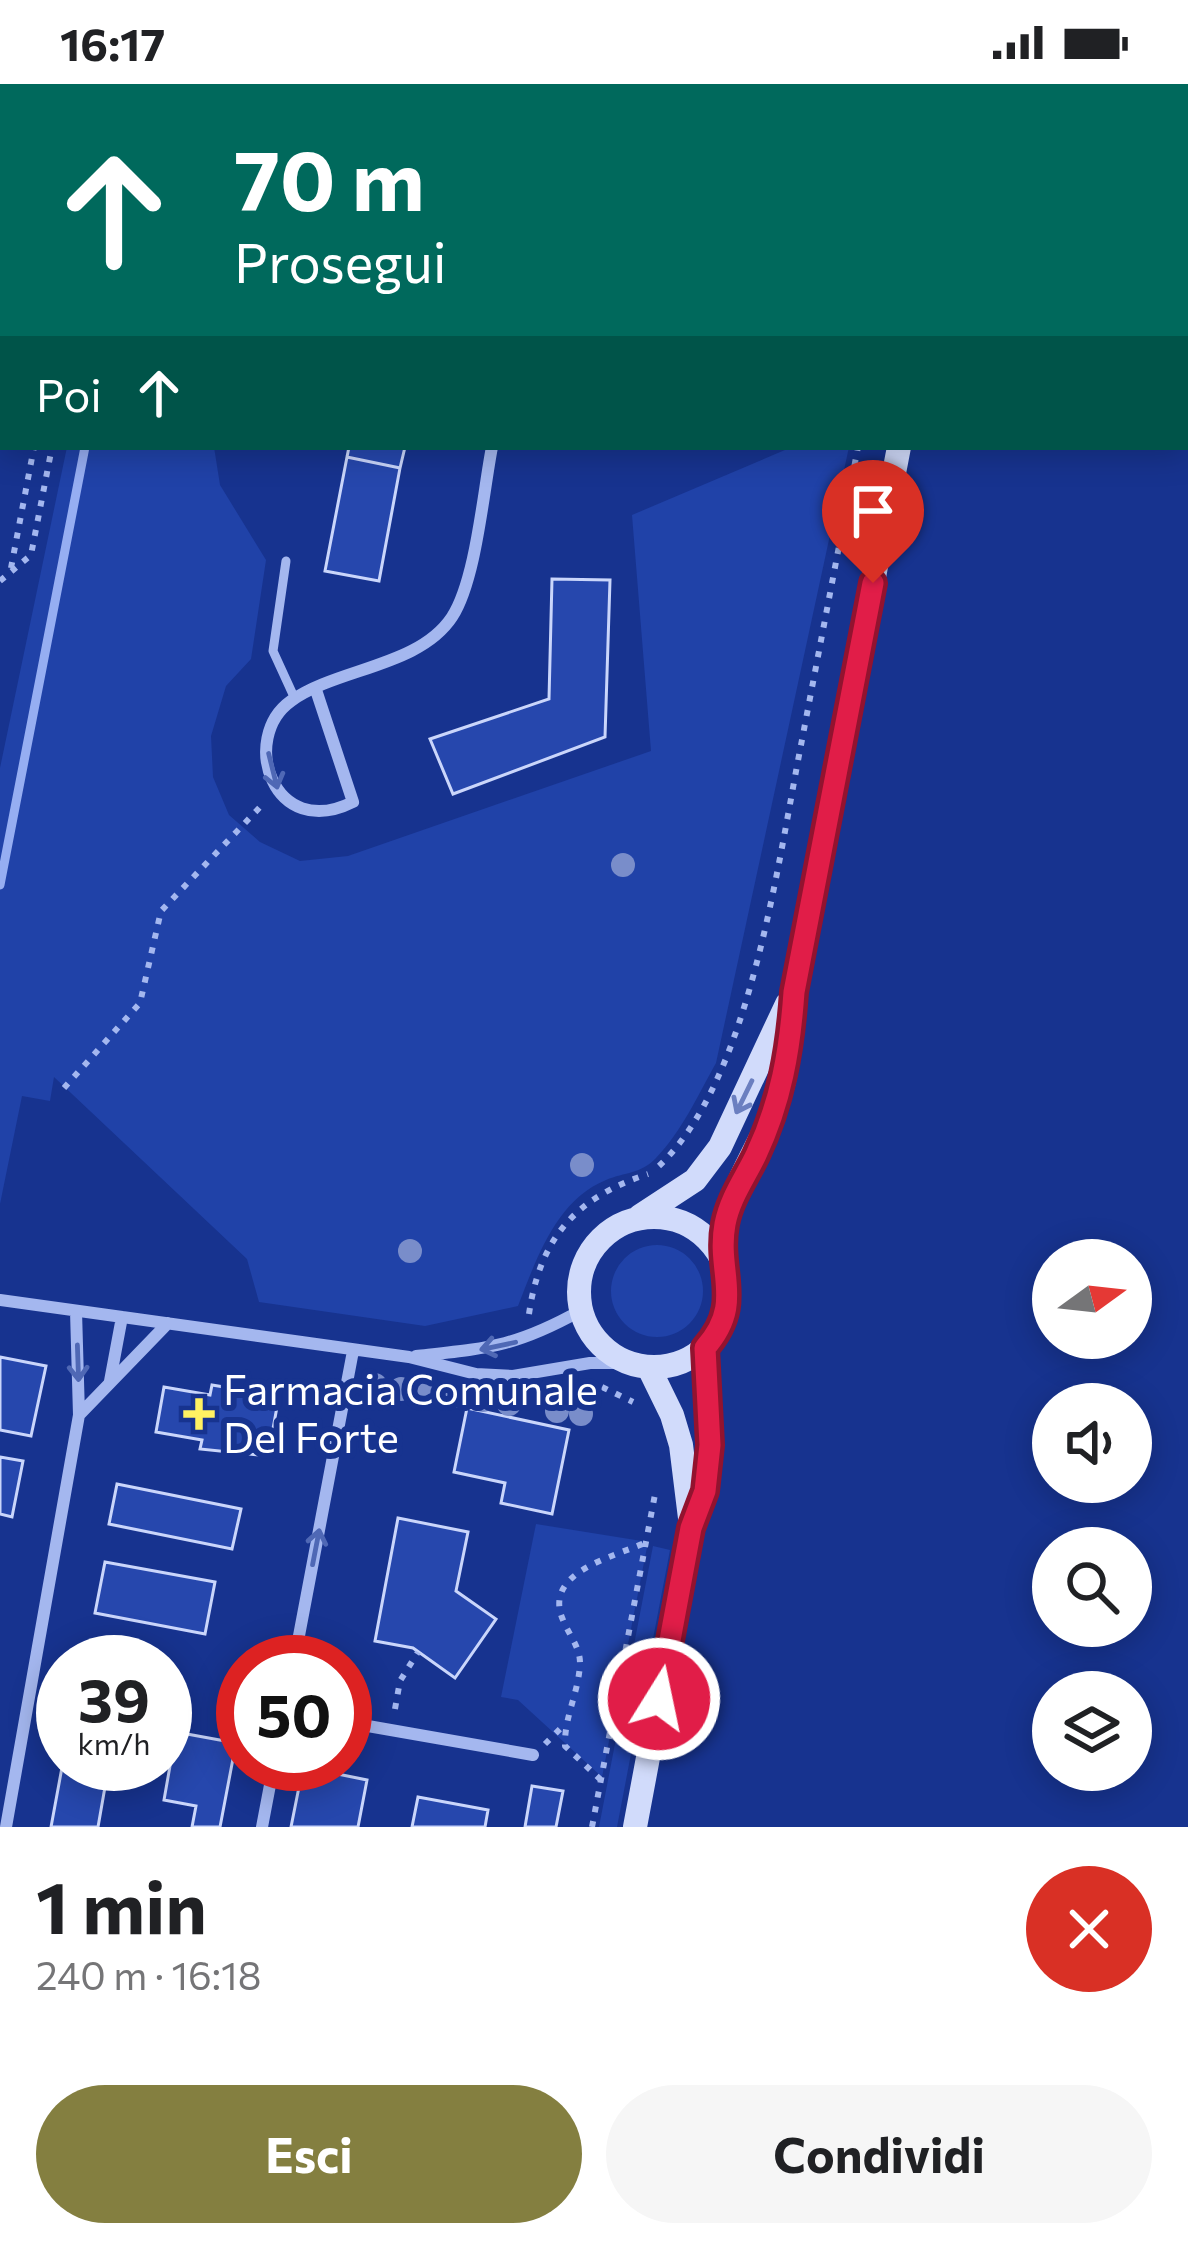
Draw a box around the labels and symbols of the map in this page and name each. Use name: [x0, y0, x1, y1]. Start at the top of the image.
pin: [822, 460, 924, 583]
one-way arrow: [263, 752, 285, 790]
one-way arrow: [732, 1079, 755, 1115]
north arrow: [1032, 1239, 1152, 1359]
one-way arrow: [480, 1335, 518, 1358]
one-way arrow: [66, 1343, 89, 1382]
place label: Farmacia Comunale Del Forte: [223, 1362, 598, 1462]
marker: Farmacia Comunale Del Forte: [186, 1401, 212, 1427]
one-way arrow: [306, 1528, 328, 1567]
speed limit sign: 50: [216, 1635, 372, 1791]
position arrow: [596, 1636, 722, 1762]

